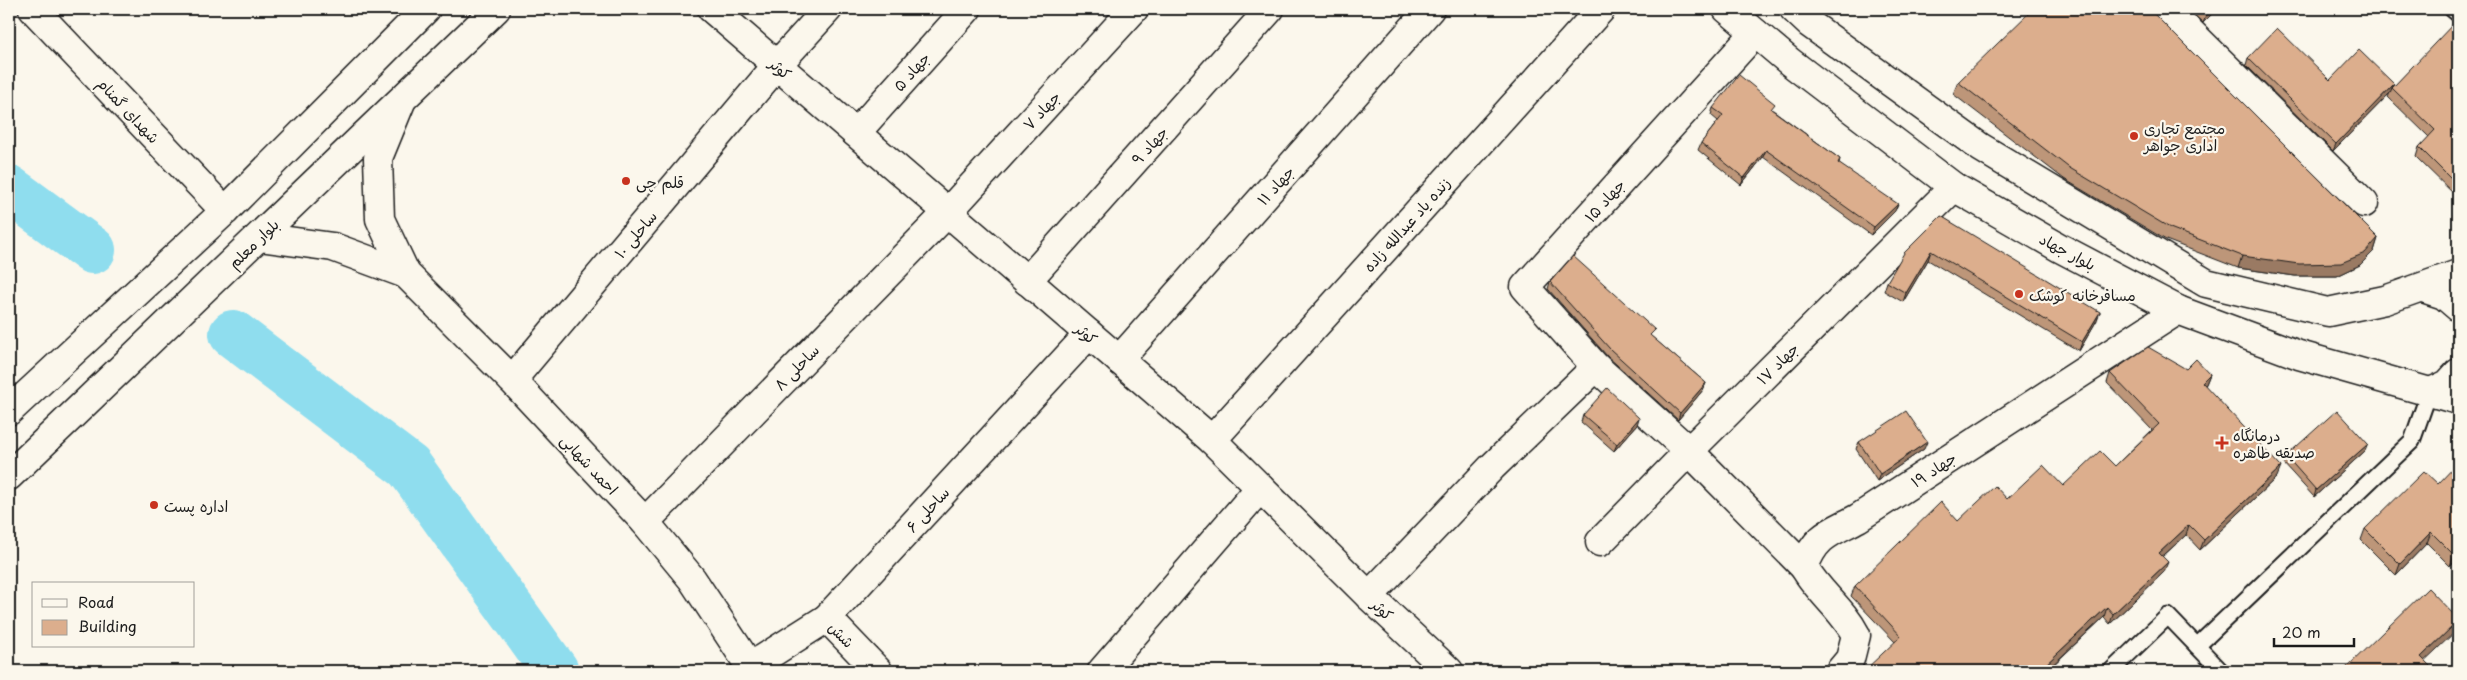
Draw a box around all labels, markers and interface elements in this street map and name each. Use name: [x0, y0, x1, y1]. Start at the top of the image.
street label: جهاد ۵: [887, 46, 935, 96]
street label: کوثر: [763, 51, 797, 84]
street label: شهدای گمنام: [91, 72, 165, 149]
street label: جهاد ۷: [1017, 85, 1065, 135]
place label: مجتمع تجاری اداری جواهر: [2142, 116, 2225, 156]
street label: جهاد ۹: [1125, 121, 1173, 169]
marker: مجتمع تجاری اداری جواهر: [2128, 130, 2140, 142]
street label: جهاد ۱۱: [1251, 160, 1299, 210]
place label: قلم چی: [636, 170, 684, 195]
street label: زنده یاد عبدالله زاده: [1357, 171, 1455, 277]
street label: جهاد ۱۵: [1578, 173, 1630, 227]
marker: قلم چی: [620, 175, 632, 187]
street label: ساحلی ۱۰: [608, 205, 662, 263]
street label: بلوار معلم: [222, 213, 285, 275]
street label: بلوار جهاد: [2036, 227, 2100, 275]
place label: مسافرخانه کوشک: [2029, 283, 2136, 306]
marker: مسافرخانه کوشک: [2013, 288, 2025, 300]
street label: کوثر: [1069, 316, 1103, 349]
street label: جهاد ۱۷: [1751, 337, 1803, 389]
street label: ساحلی ۸: [768, 339, 824, 395]
place label: درمانگاه صدیقه طاهره: [2233, 423, 2315, 463]
street label: احمد شهابی: [556, 429, 624, 499]
marker: درمانگاه صدیقه طاهره: [2215, 436, 2229, 450]
street label: جهاد ۱۹: [1906, 446, 1960, 492]
street label: ساحلی ۶: [900, 481, 954, 537]
place label: اداره پست: [164, 494, 228, 517]
marker: اداره پست: [148, 499, 160, 511]
legend: [32, 582, 195, 648]
text: Road: [78, 590, 114, 613]
street label: کوثر: [1365, 591, 1399, 625]
text: Building: [78, 614, 137, 637]
scale bar: [2274, 615, 2354, 647]
street label: شش: [824, 616, 860, 652]
text: 20 m: [2282, 620, 2321, 643]

